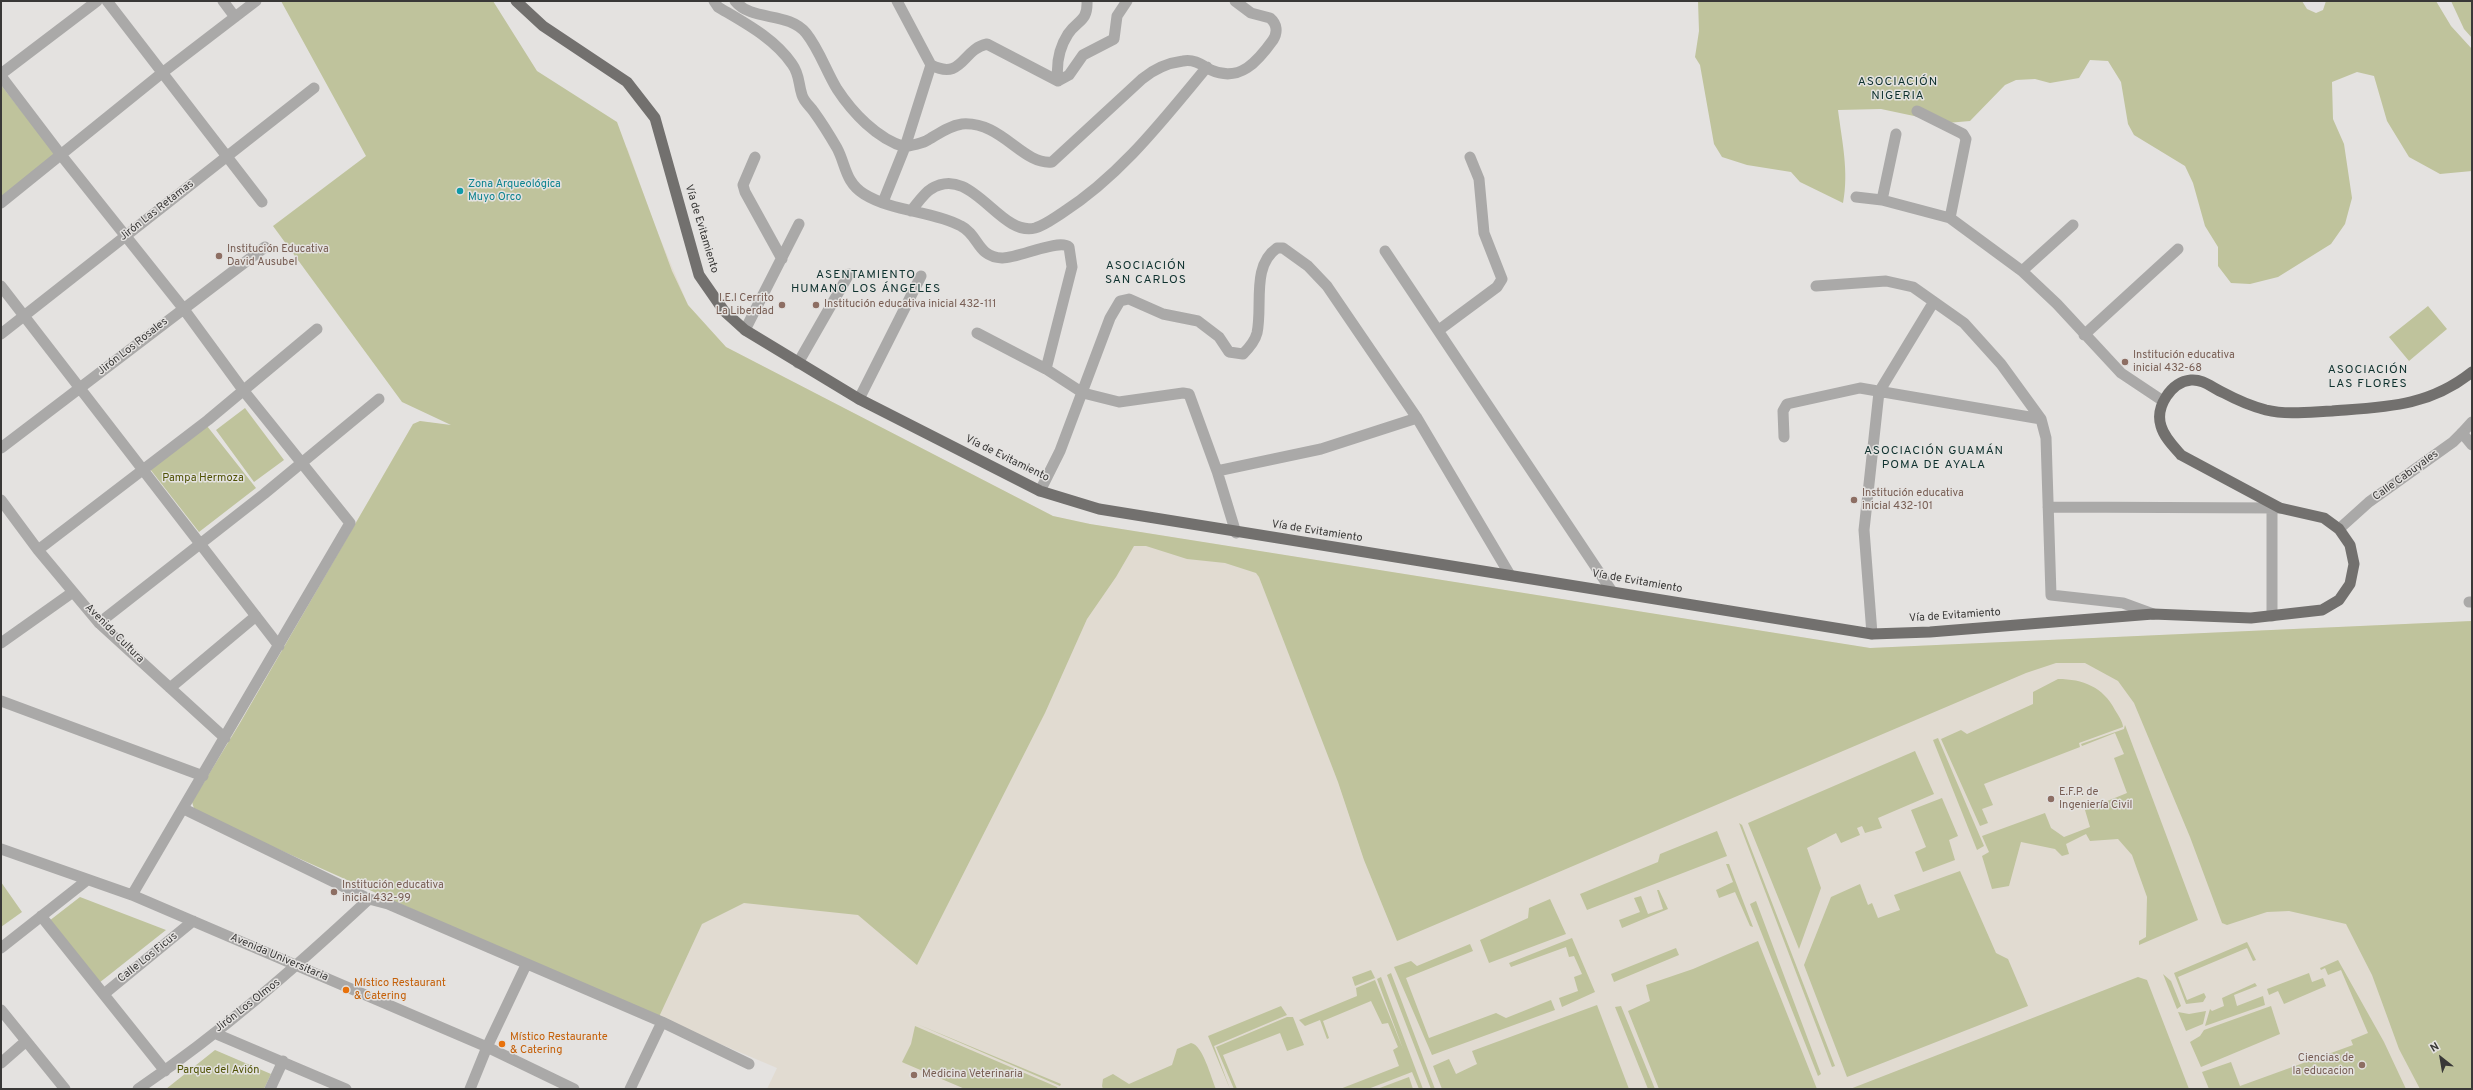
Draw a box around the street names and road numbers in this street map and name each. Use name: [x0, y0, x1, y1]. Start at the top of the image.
street label: Jirón Las Retamas: [117, 178, 197, 244]
street label: Vía de Evitamiento: [681, 183, 721, 275]
street label: Jirón Los Rosales: [95, 316, 171, 378]
street label: Vía de Evitamiento: [963, 433, 1051, 485]
street label: Calle Cabuyales: [2371, 448, 2441, 504]
street label: Vía de Evitamiento: [1271, 518, 1363, 546]
street label: Vía de Evitamiento: [1591, 568, 1683, 596]
street label: Avenida Cultura: [82, 602, 146, 666]
street label: Vía de Evitamiento: [1909, 606, 2001, 626]
street label: Calle Los Ficus: [116, 930, 180, 986]
street label: Avenida Universitaria: [228, 931, 330, 985]
street label: Jirón Los Olmos: [213, 976, 283, 1036]

